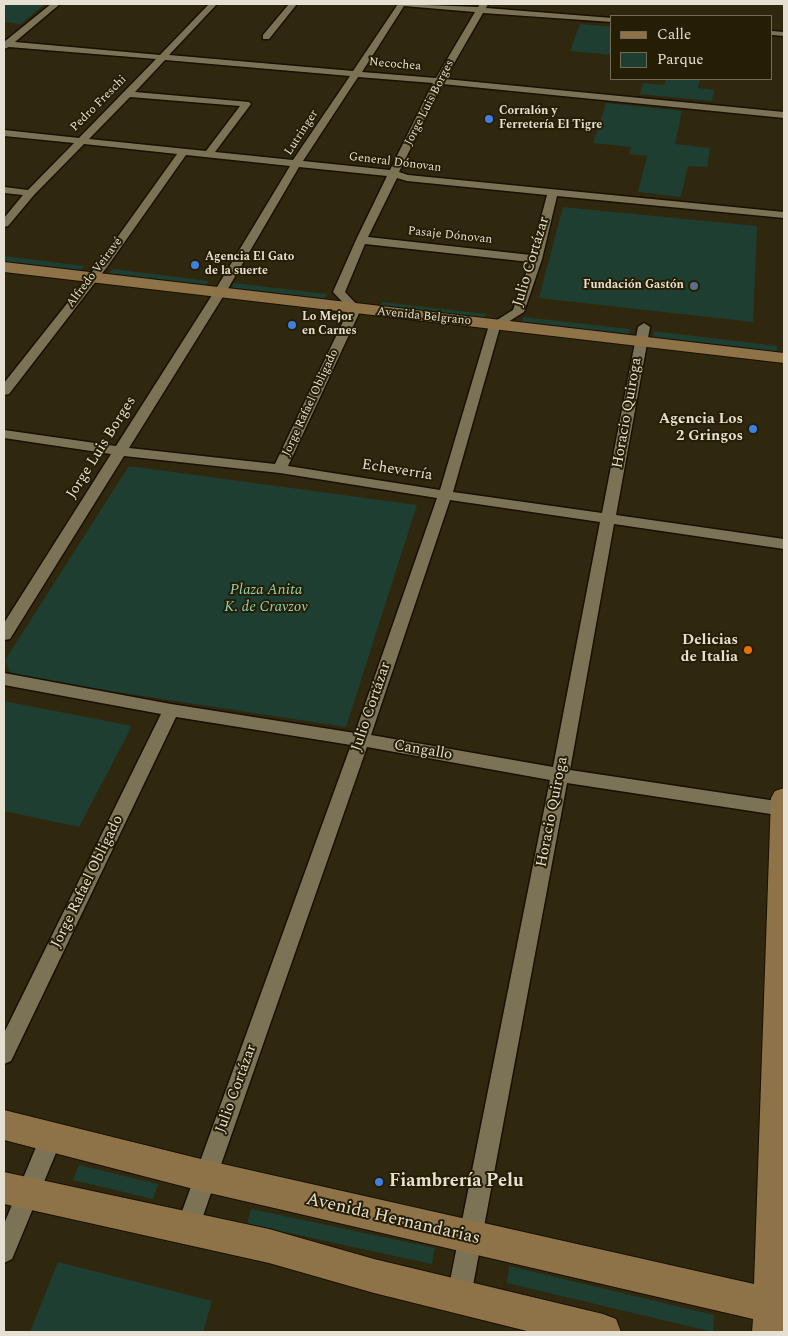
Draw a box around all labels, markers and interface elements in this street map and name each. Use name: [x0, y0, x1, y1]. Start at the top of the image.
legend: [610, 15, 773, 80]
text: Calle: [657, 23, 691, 46]
text: Parque: [657, 48, 704, 71]
street label: Necochea: [368, 56, 422, 74]
street label: Jorge Luis Borges: [402, 58, 458, 148]
street label: Pedro Freschi: [68, 73, 130, 135]
place label: Corralón y Ferretería El Tigre: [499, 105, 602, 133]
street label: Lutringer: [282, 108, 322, 158]
marker: Corralón y Ferretería El Tigre: [483, 113, 495, 125]
street label: General Dónovan: [348, 150, 442, 176]
street label: Julio Cortázar: [510, 215, 554, 309]
street label: Pasaje Dónovan: [407, 224, 493, 248]
street label: Alfredo Veiravé: [64, 235, 126, 311]
place label: Agencia El Gato de la suerte: [205, 251, 294, 279]
marker: Agencia El Gato de la suerte: [189, 259, 201, 271]
place label: Fundación Gastón: [583, 279, 684, 293]
marker: Fundación Gastón: [688, 280, 700, 292]
street label: Avenida Belgrano: [376, 305, 472, 329]
place label: Lo Mejor en Carnes: [302, 311, 357, 339]
marker: Lo Mejor en Carnes: [286, 319, 298, 331]
street label: Jorge Rafael Obligado: [280, 347, 342, 459]
street label: Horacio Quiroga: [609, 356, 647, 470]
street label: Jorge Luis Borges: [63, 393, 141, 503]
place label: Agencia Los 2 Gringos: [659, 411, 743, 446]
marker: Agencia Los 2 Gringos: [747, 423, 759, 435]
street label: Echeverría: [360, 457, 434, 485]
park label: Plaza Anita K. de Cravzov: [224, 582, 308, 617]
place label: Delicias de Italia: [681, 632, 738, 667]
marker: Delicias de Italia: [742, 644, 754, 656]
street label: Julio Cortázar: [348, 660, 396, 754]
street label: Cangallo: [392, 737, 454, 765]
street label: Horacio Quiroga: [533, 755, 573, 869]
street label: Jorge Rafael Obligado: [48, 813, 128, 951]
street label: Julio Cortázar: [213, 1042, 261, 1136]
place label: Fiambrería Pelu: [389, 1171, 524, 1193]
marker: Fiambrería Pelu: [373, 1176, 385, 1188]
street label: Avenida Hernandarias: [304, 1189, 482, 1251]

